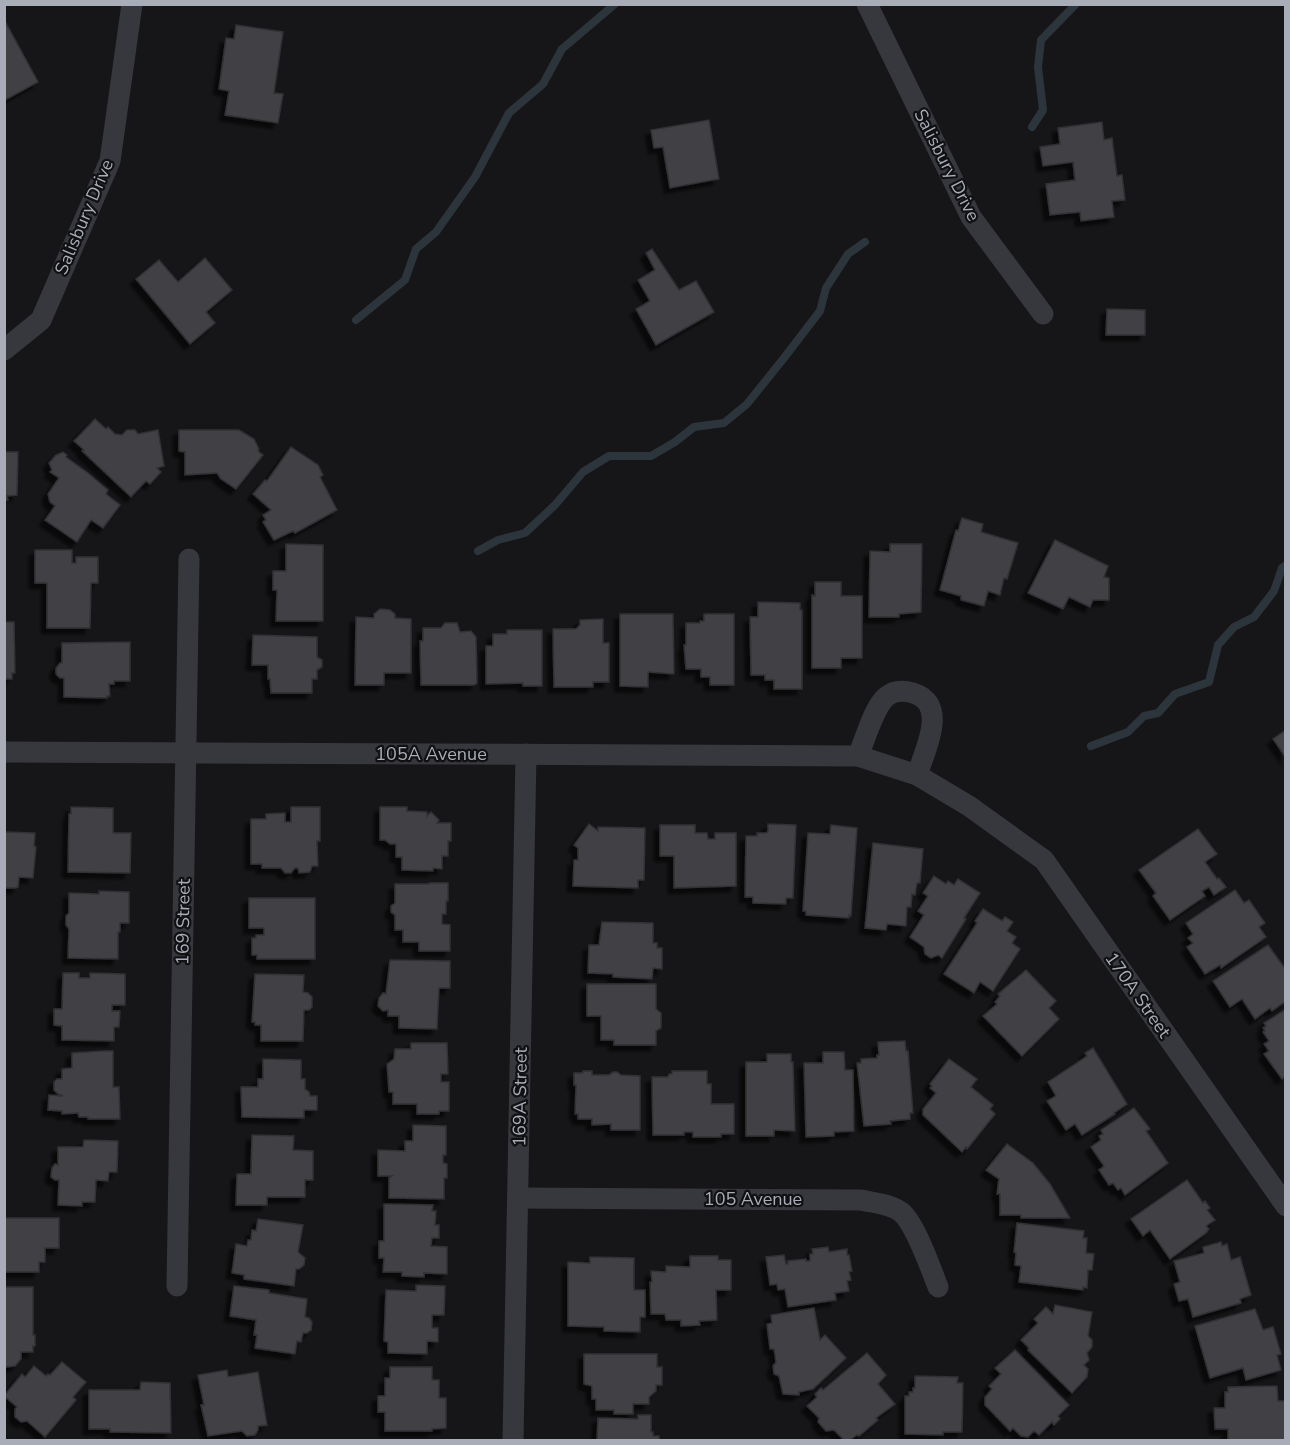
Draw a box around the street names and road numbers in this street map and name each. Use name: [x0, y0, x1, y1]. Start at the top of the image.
street label: Salisbury Drive: [908, 105, 986, 225]
street label: Salisbury Drive: [49, 156, 119, 278]
street label: 105A Avenue: [375, 742, 487, 766]
street label: 169 Street: [170, 878, 196, 965]
street label: 170A Street: [1100, 947, 1177, 1043]
street label: 169A Street: [507, 1046, 533, 1147]
street label: 105 Avenue: [704, 1187, 802, 1211]

